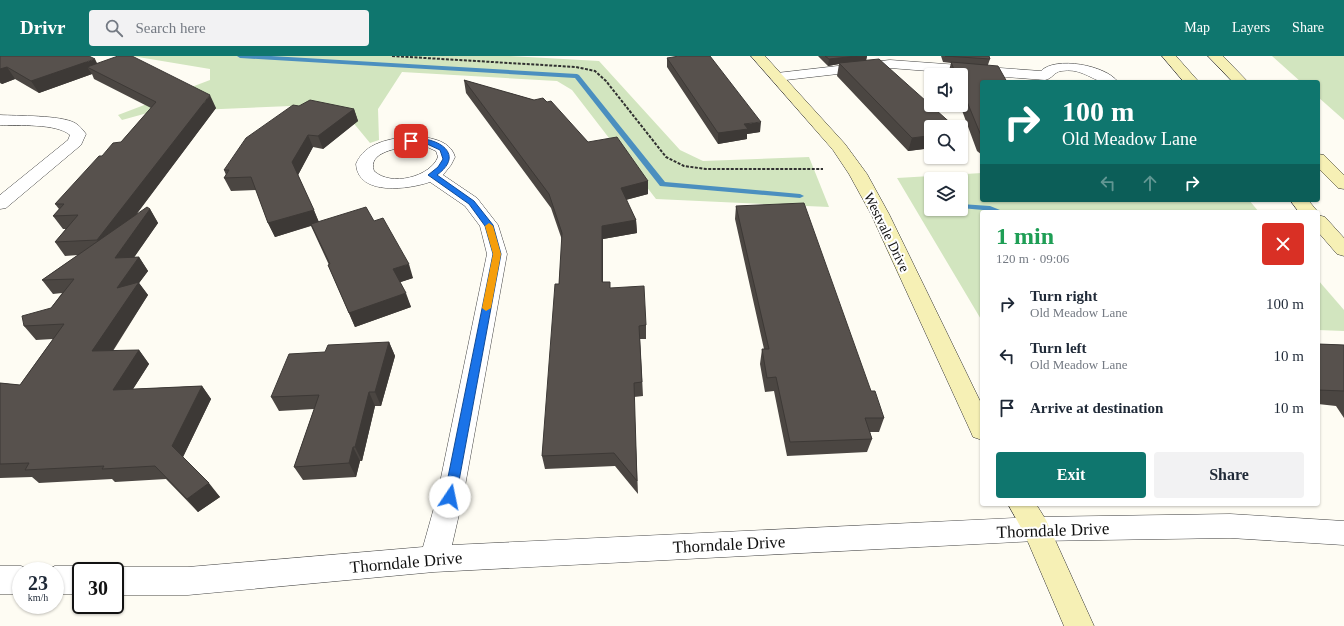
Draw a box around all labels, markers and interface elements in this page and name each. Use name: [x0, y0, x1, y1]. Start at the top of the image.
search box: [89, 10, 369, 46]
text: Drivr: [20, 17, 65, 38]
icon: search: [103, 17, 125, 39]
text: Search here: [135, 20, 206, 36]
text: Map: [1184, 20, 1210, 35]
text: Layers: [1232, 20, 1270, 35]
text: Share: [1292, 20, 1324, 35]
map controls: [924, 68, 968, 216]
button: sound: [924, 68, 968, 112]
icon: right: [996, 96, 1048, 148]
text: 100 m: [1062, 96, 1134, 127]
button: search: [924, 120, 968, 164]
pin: [394, 124, 428, 158]
text: Old Meadow Lane: [1062, 129, 1197, 149]
icon: arrive: [400, 130, 422, 152]
button: layers: [924, 172, 968, 216]
icon: left: [1097, 172, 1119, 194]
icon: ahead: [1139, 172, 1161, 194]
icon: right: [1181, 172, 1203, 194]
street label: Westvale Drive: [861, 190, 912, 274]
text: 1 min: [996, 223, 1054, 249]
button: close: [1262, 223, 1304, 265]
text: 120 m · 09:06: [996, 251, 1069, 266]
text: Turn right: [1030, 288, 1097, 304]
icon: right: [996, 293, 1018, 315]
text: 100 m: [1266, 296, 1304, 312]
text: Old Meadow Lane: [1030, 305, 1127, 320]
text: Turn left: [1030, 340, 1087, 356]
icon: left: [996, 345, 1018, 367]
text: 10 m: [1274, 348, 1304, 364]
text: Old Meadow Lane: [1030, 357, 1127, 372]
icon: arrive: [996, 397, 1018, 419]
text: Arrive at destination: [1030, 400, 1163, 416]
text: 10 m: [1274, 400, 1304, 416]
button: Exit: [996, 452, 1146, 498]
button: Share: [1154, 452, 1304, 498]
position arrow: [429, 476, 471, 518]
street label: Thorndale Drive: [996, 519, 1110, 542]
street label: Thorndale Drive: [672, 532, 786, 557]
street label: Thorndale Drive: [349, 548, 463, 577]
speed limit sign: 30: [72, 562, 124, 614]
text: 23: [28, 572, 48, 594]
text: km/h: [28, 592, 48, 603]

